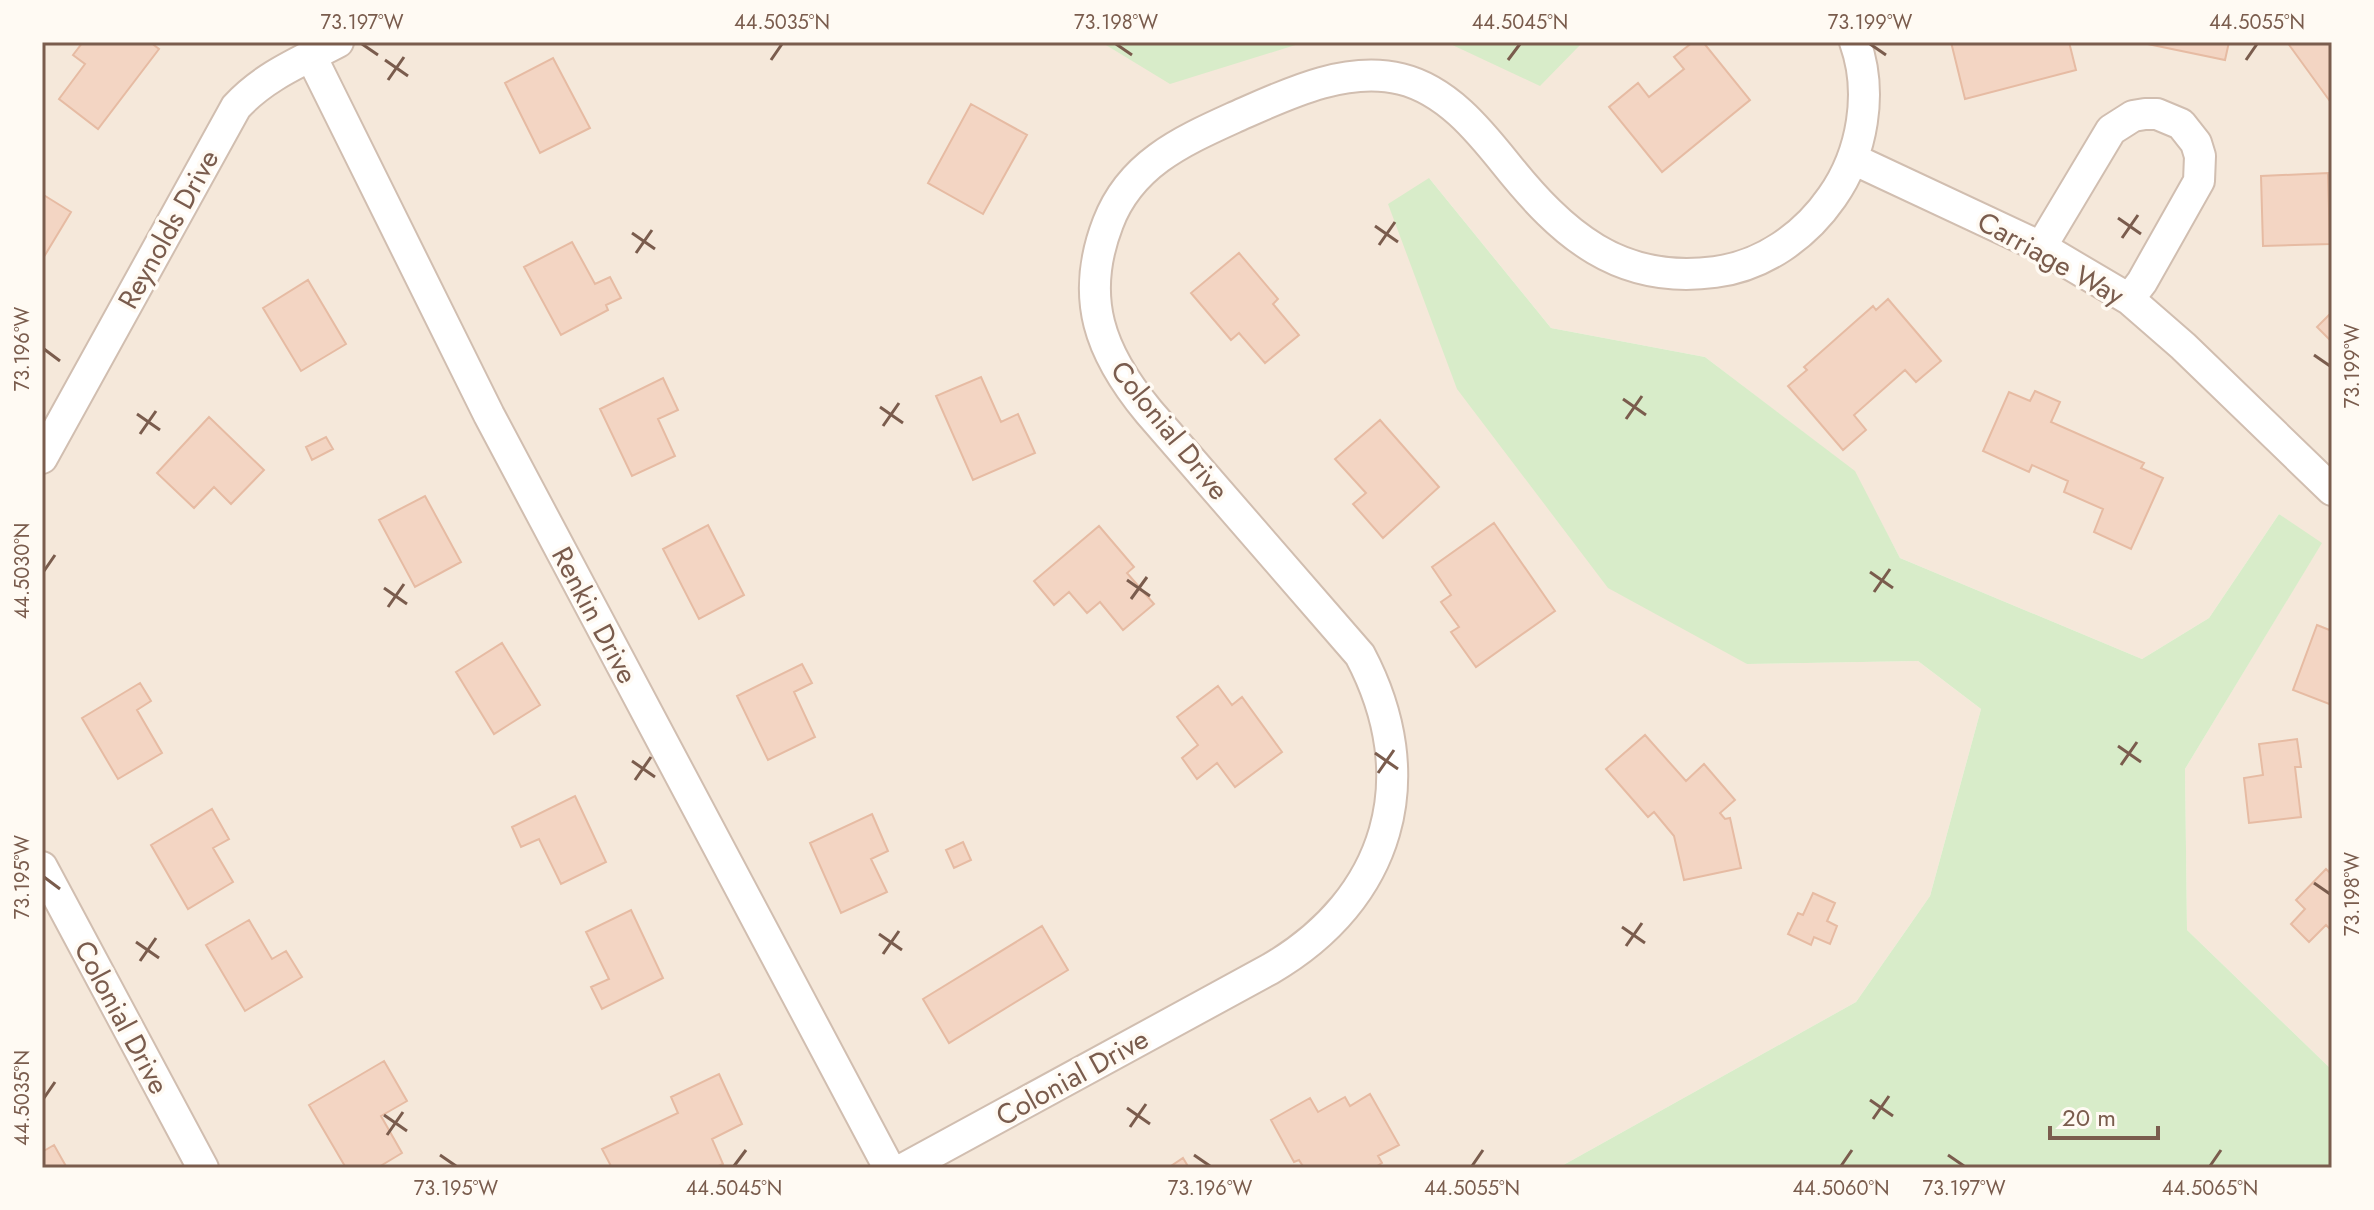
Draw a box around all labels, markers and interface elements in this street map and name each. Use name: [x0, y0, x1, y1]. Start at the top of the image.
text: 73.197°W: [321, 8, 404, 37]
text: 44.5035°N: [734, 8, 830, 37]
text: 73.198°W: [1074, 8, 1158, 37]
text: 44.5045°N: [1472, 8, 1568, 37]
text: 73.199°W: [1828, 8, 1912, 37]
text: 44.5055°N: [2209, 8, 2305, 37]
street label: Reynolds Drive: [108, 142, 229, 316]
street label: Carriage Way: [1970, 201, 2132, 316]
text: 73.196°W: [8, 307, 37, 391]
text: 73.199°W: [2338, 324, 2367, 408]
street label: Colonial Drive: [1101, 352, 1239, 509]
text: 44.5030°N: [8, 523, 37, 619]
street label: Renkin Drive: [541, 539, 648, 691]
text: 73.195°W: [8, 835, 37, 919]
text: 73.198°W: [2338, 852, 2367, 936]
street label: Colonial Drive: [64, 933, 179, 1101]
street label: Colonial Drive: [989, 1019, 1156, 1136]
text: 44.5035°N: [8, 1050, 37, 1146]
scale bar: [2050, 1090, 2158, 1140]
text: 20 m: [2062, 1100, 2116, 1135]
text: 73.195°W: [414, 1174, 498, 1203]
text: 44.5045°N: [686, 1174, 782, 1203]
text: 73.196°W: [1168, 1174, 1252, 1203]
text: 44.5055°N: [1424, 1174, 1520, 1203]
text: 44.5060°N: [1792, 1174, 1890, 1203]
text: 73.197°W: [1923, 1174, 2006, 1203]
text: 44.5065°N: [2162, 1174, 2258, 1203]

